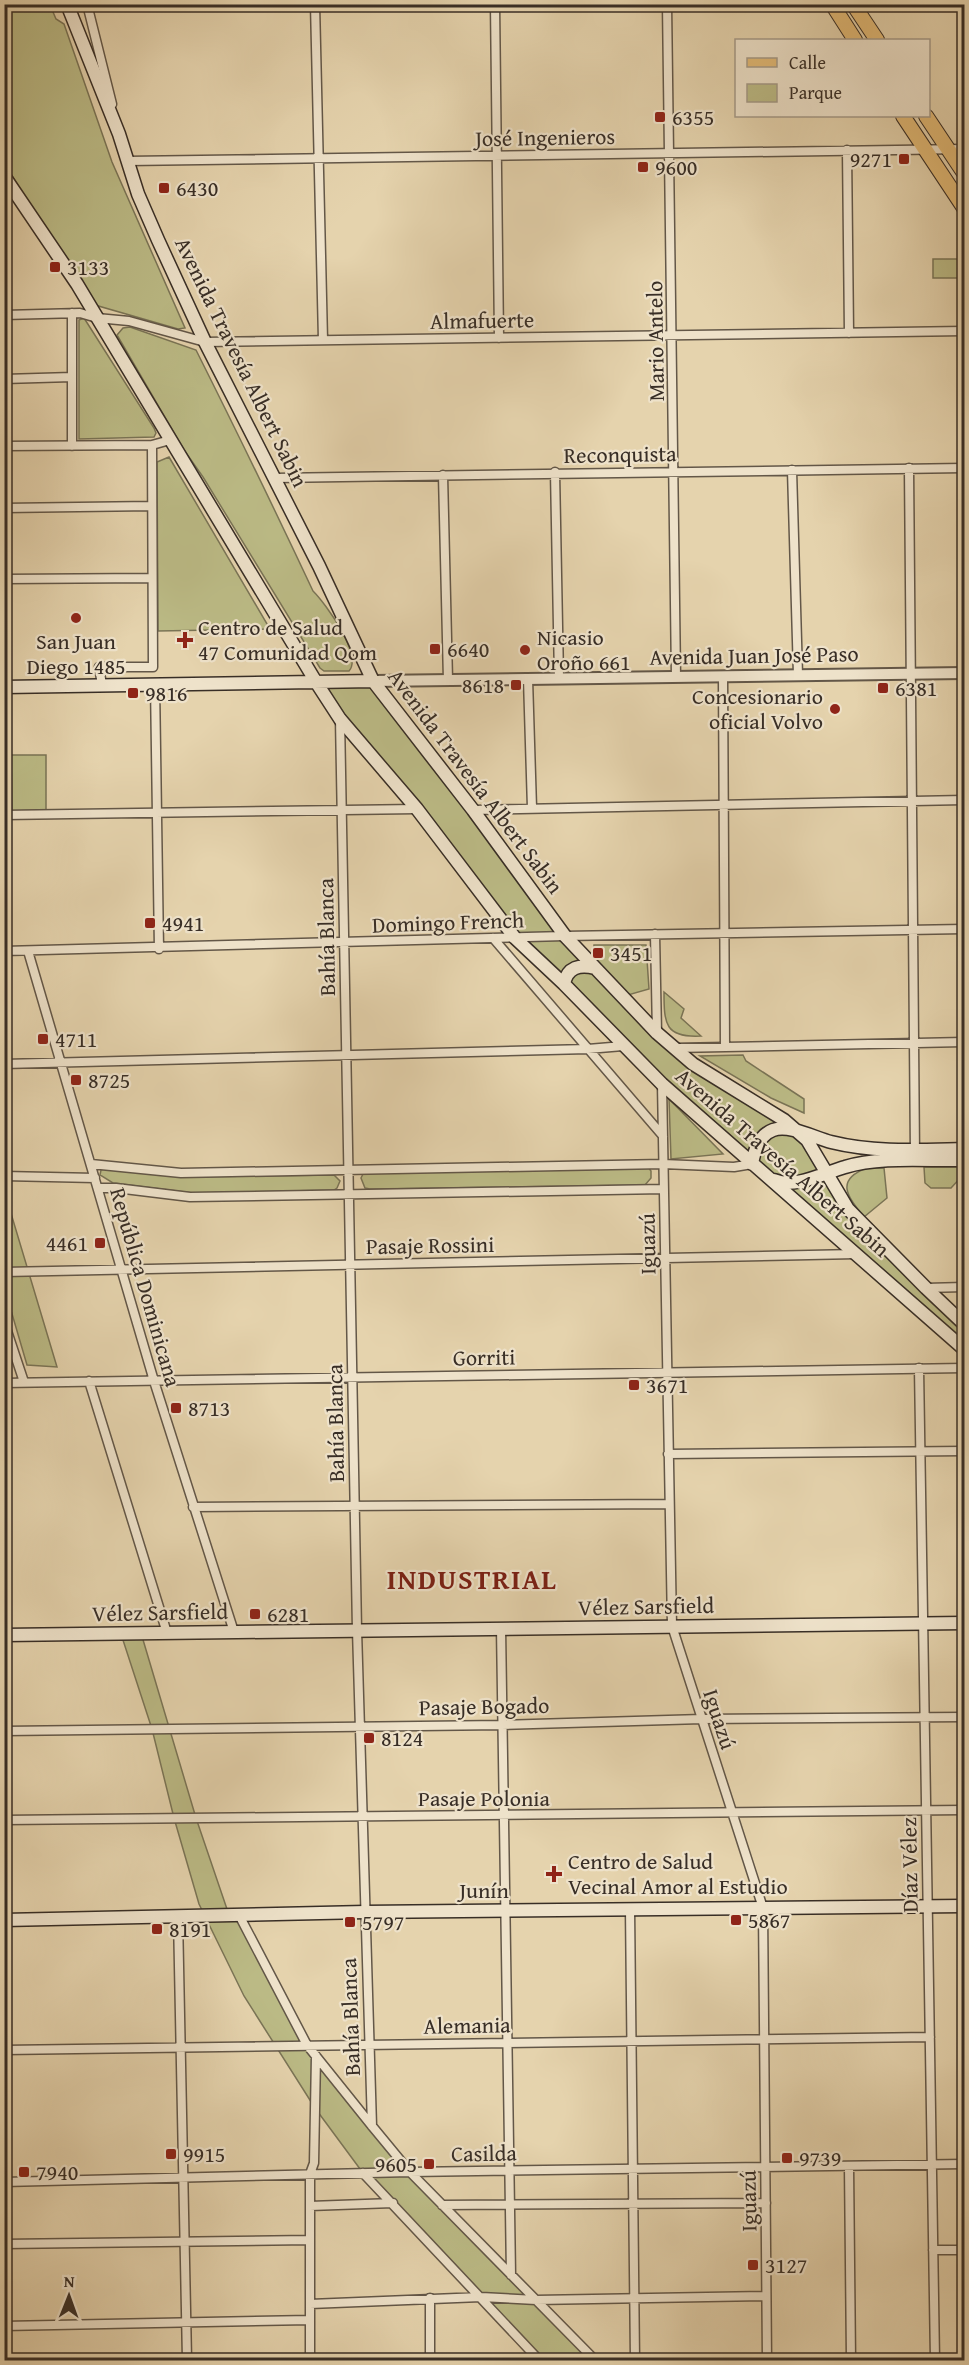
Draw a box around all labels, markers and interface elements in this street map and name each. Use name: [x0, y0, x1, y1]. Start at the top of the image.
legend: [735, 39, 930, 117]
text: Calle: [789, 49, 826, 76]
text: Parque: [789, 79, 842, 106]
place label: 6355: [672, 101, 714, 133]
marker: 6355: [653, 110, 667, 124]
street label: José Ingenieros: [472, 120, 615, 154]
place label: 9271: [850, 143, 892, 175]
place label: 9600: [655, 151, 697, 183]
marker: 9271: [897, 152, 911, 166]
marker: 9600: [636, 160, 650, 174]
place label: 6430: [176, 172, 218, 204]
marker: 6430: [157, 181, 171, 195]
street label: Avenida Travesía Albert Sabin: [167, 232, 317, 493]
place label: 3133: [67, 251, 109, 283]
marker: 3133: [48, 260, 62, 274]
street label: Mario Antelo: [638, 280, 672, 402]
street label: Almafuerte: [430, 303, 534, 337]
street label: Reconquista: [563, 437, 677, 471]
marker: San Juan Diego 1485: [69, 611, 83, 625]
place label: Centro de Salud 47 Comunidad Qom: [198, 611, 377, 668]
place label: Nicasio Oroño 661: [537, 621, 631, 678]
place label: San Juan Diego 1485: [26, 625, 126, 682]
marker: Centro de Salud 47 Comunidad Qom: [176, 631, 194, 649]
place label: 6640: [447, 633, 489, 665]
street label: Avenida Juan José Paso: [649, 637, 859, 673]
marker: 6640: [428, 642, 442, 656]
marker: Nicasio Oroño 661: [518, 643, 532, 657]
street label: Avenida Travesía Albert Sabin: [381, 662, 572, 901]
place label: 8618: [462, 669, 504, 701]
place label: 6381: [895, 672, 937, 704]
place label: 9816: [145, 677, 187, 709]
marker: 8618: [509, 678, 523, 692]
place label: Concesionario oficial Volvo: [692, 680, 823, 737]
marker: 6381: [876, 681, 890, 695]
marker: 9816: [126, 686, 140, 700]
marker: Concesionario oficial Volvo: [828, 702, 842, 716]
street label: Bahía Blanca: [309, 877, 343, 996]
street label: Domingo French: [371, 903, 525, 941]
place label: 4941: [162, 907, 204, 939]
marker: 4941: [143, 916, 157, 930]
place label: 3451: [610, 937, 652, 969]
marker: 3451: [591, 946, 605, 960]
place label: 4711: [55, 1023, 97, 1055]
marker: 4711: [36, 1032, 50, 1046]
street label: Avenida Travesía Albert Sabin: [669, 1060, 898, 1265]
place label: 8725: [88, 1064, 130, 1096]
marker: 8725: [69, 1073, 83, 1087]
street label: República Dominicana: [102, 1184, 190, 1391]
street label: Iguazú: [630, 1213, 664, 1275]
place label: 4461: [46, 1227, 88, 1259]
street label: Pasaje Rossini: [365, 1228, 495, 1262]
marker: 4461: [93, 1236, 107, 1250]
street label: Gorriti: [452, 1340, 516, 1374]
street label: Bahía Blanca: [318, 1363, 352, 1482]
place label: 3671: [646, 1369, 688, 1401]
marker: 3671: [627, 1378, 641, 1392]
place label: 8713: [188, 1392, 230, 1424]
marker: 8713: [169, 1401, 183, 1415]
district label: INDUSTRIAL: [387, 1558, 557, 1599]
street label: Vélez Sarsfield: [578, 1589, 715, 1623]
street label: Vélez Sarsfield: [92, 1595, 229, 1629]
place label: 6281: [267, 1598, 309, 1630]
marker: 6281: [248, 1607, 262, 1621]
street label: Iguazú: [695, 1685, 745, 1753]
street label: Pasaje Bogado: [419, 1689, 549, 1723]
place label: 8124: [381, 1722, 423, 1754]
marker: 8124: [362, 1731, 376, 1745]
street label: Pasaje Polonia: [418, 1782, 551, 1814]
street label: Díaz Vélez: [892, 1817, 926, 1913]
place label: Centro de Salud Vecinal Amor al Estudio: [568, 1845, 788, 1902]
marker: Centro de Salud Vecinal Amor al Estudio: [545, 1865, 563, 1883]
street label: Junín: [456, 1874, 510, 1906]
place label: 5867: [748, 1904, 790, 1936]
place label: 5797: [362, 1906, 404, 1938]
place label: 8191: [169, 1913, 211, 1945]
marker: 5867: [729, 1913, 743, 1927]
marker: 5797: [343, 1915, 357, 1929]
marker: 8191: [150, 1922, 164, 1936]
street label: Bahía Blanca: [332, 1957, 368, 2077]
street label: Alemania: [423, 2008, 511, 2042]
street label: Casilda: [451, 2136, 518, 2170]
place label: 9915: [183, 2138, 225, 2170]
place label: 9739: [799, 2142, 841, 2174]
marker: 9915: [164, 2147, 178, 2161]
place label: 9605: [375, 2148, 417, 2180]
marker: 9739: [780, 2151, 794, 2165]
place label: 7940: [36, 2156, 78, 2188]
marker: 9605: [422, 2157, 436, 2171]
marker: 7940: [17, 2165, 31, 2179]
street label: Iguazú: [731, 2170, 765, 2232]
place label: 3127: [765, 2249, 807, 2281]
marker: 3127: [746, 2258, 760, 2272]
north arrow: [39, 2266, 99, 2326]
text: N: [64, 2269, 75, 2293]

